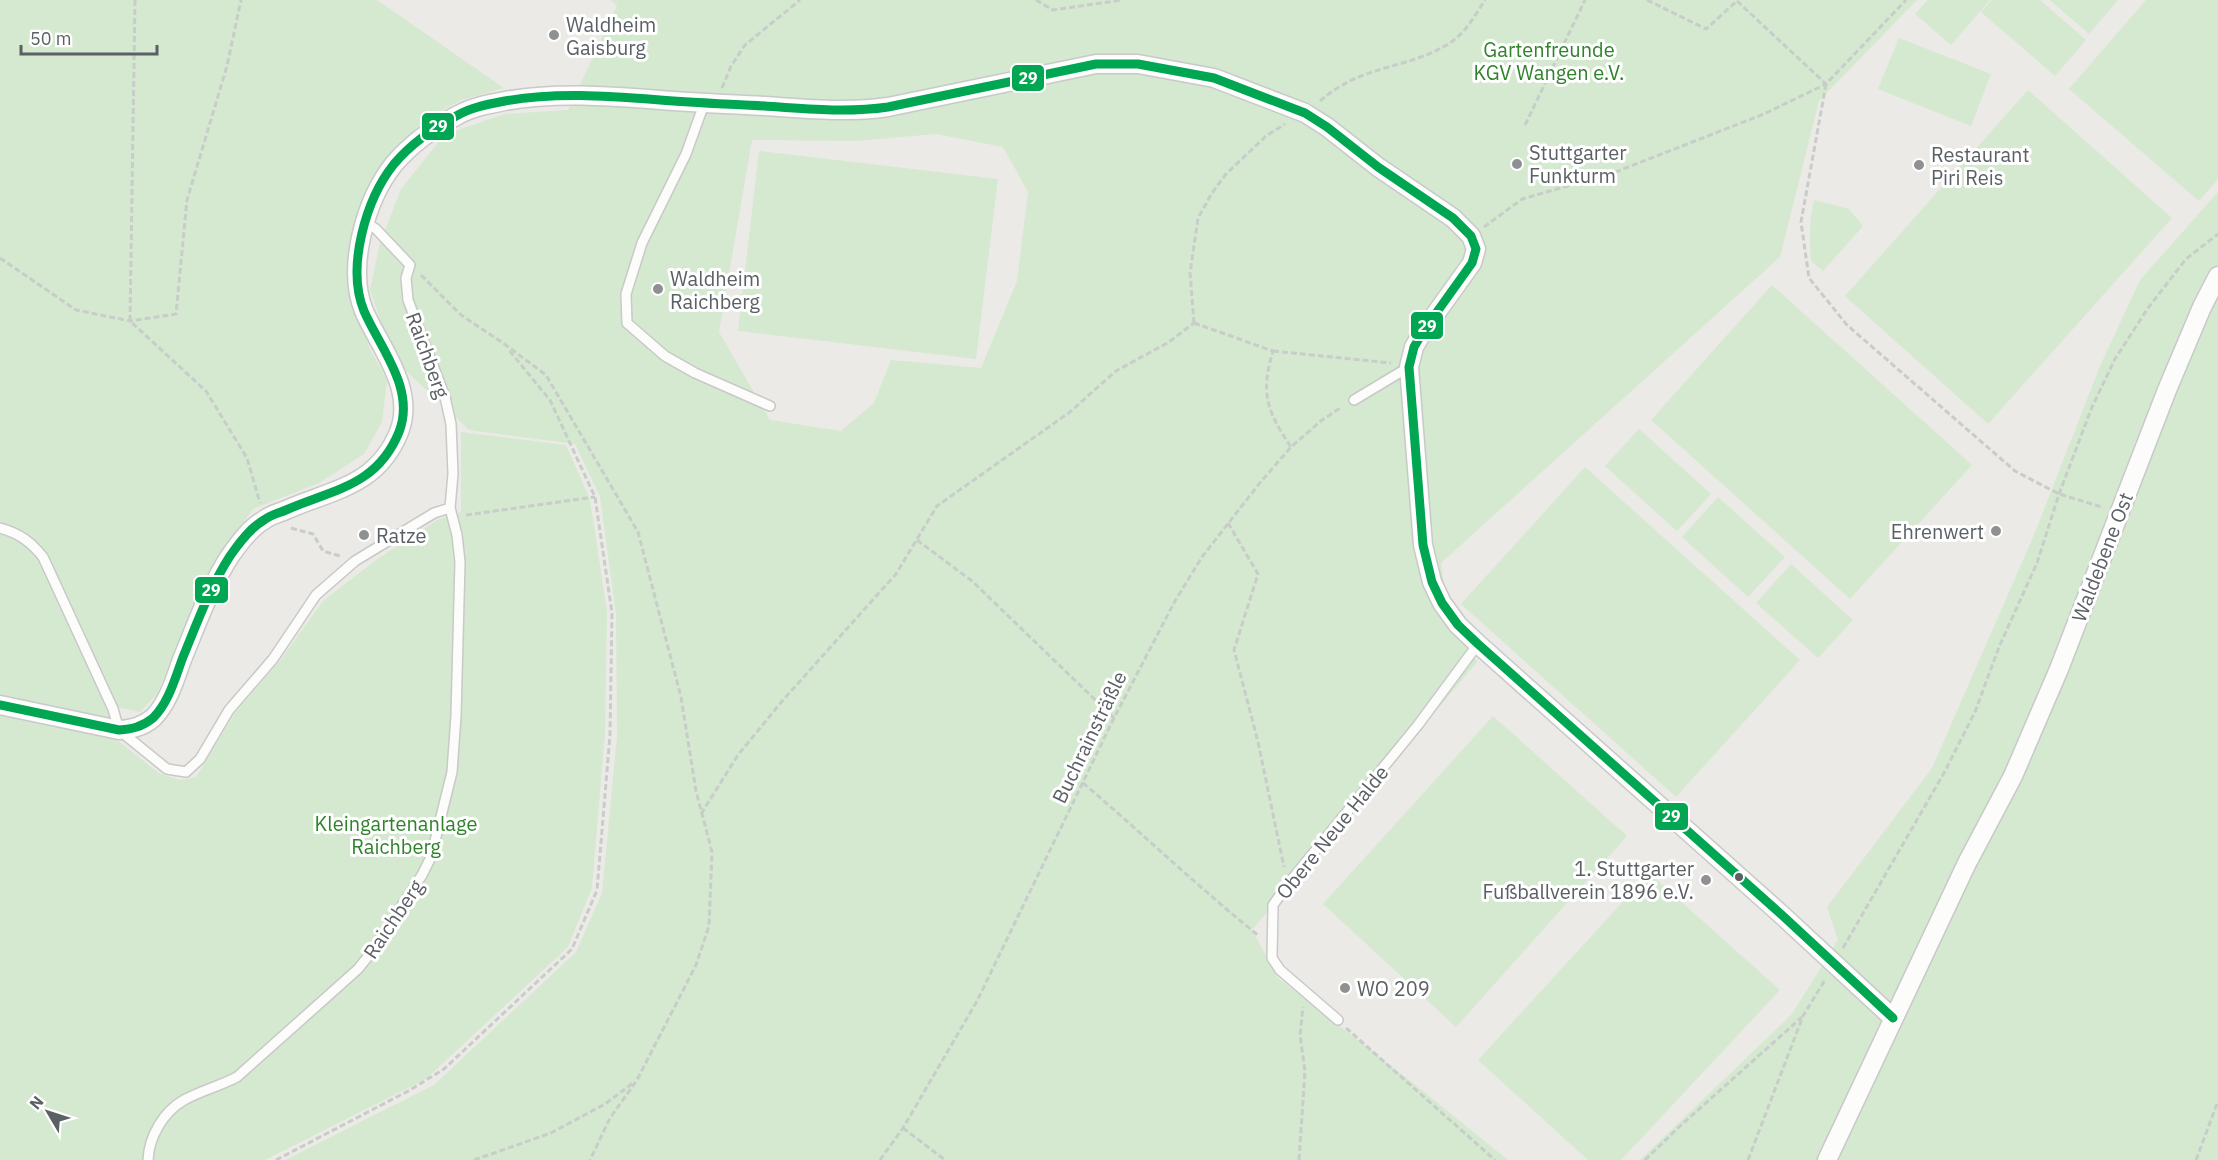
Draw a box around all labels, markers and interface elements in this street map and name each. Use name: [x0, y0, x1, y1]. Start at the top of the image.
place label: Waldheim Gaisburg: [566, 11, 656, 61]
scale bar: [21, 18, 158, 56]
text: 50 m: [30, 27, 72, 50]
marker: Waldheim Gaisburg: [547, 28, 561, 42]
park label: Gartenfreunde KGV Wangen e.V.: [1473, 36, 1625, 86]
line badge: 29: [1011, 64, 1045, 92]
text: 29: [1018, 68, 1038, 88]
line badge: 29: [421, 112, 455, 141]
text: 29: [428, 116, 448, 136]
place label: Stuttgarter Funkturm: [1529, 139, 1627, 189]
place label: Restaurant Piri Reis: [1931, 141, 2029, 191]
marker: Stuttgarter Funkturm: [1510, 157, 1524, 171]
marker: Restaurant Piri Reis: [1912, 158, 1926, 172]
place label: Waldheim Raichberg: [670, 265, 760, 315]
marker: Waldheim Raichberg: [651, 282, 665, 296]
street label: Raichberg: [400, 308, 456, 402]
line badge: 29: [1410, 311, 1444, 340]
text: 29: [1417, 316, 1437, 336]
street label: Waldebene Ost: [2065, 488, 2139, 626]
place label: Ehrenwert: [1891, 518, 1984, 545]
place label: Ratze: [376, 522, 426, 549]
marker: Ehrenwert: [1989, 524, 2003, 538]
marker: Ratze: [357, 528, 371, 542]
line badge: 29: [194, 576, 229, 604]
text: 29: [201, 580, 221, 600]
street label: Buchrainsträßle: [1045, 666, 1133, 808]
street label: Obere Neue Halde: [1270, 759, 1394, 904]
line badge: 29: [1654, 802, 1689, 831]
text: 29: [1661, 806, 1681, 826]
park label: Kleingartenanlage Raichberg: [315, 810, 477, 860]
place label: 1. Stuttgarter Fußballverein 1896 e.V.: [1482, 855, 1694, 905]
unlabelled marker: [1733, 871, 1745, 883]
marker: 1. Stuttgarter Fußballverein 1896 e.V.: [1699, 873, 1713, 887]
street label: Raichberg: [357, 874, 430, 964]
place label: WO 209: [1357, 975, 1430, 1002]
marker: WO 209: [1338, 981, 1352, 995]
north arrow: [18, 1082, 78, 1142]
text: N: [25, 1092, 48, 1113]

